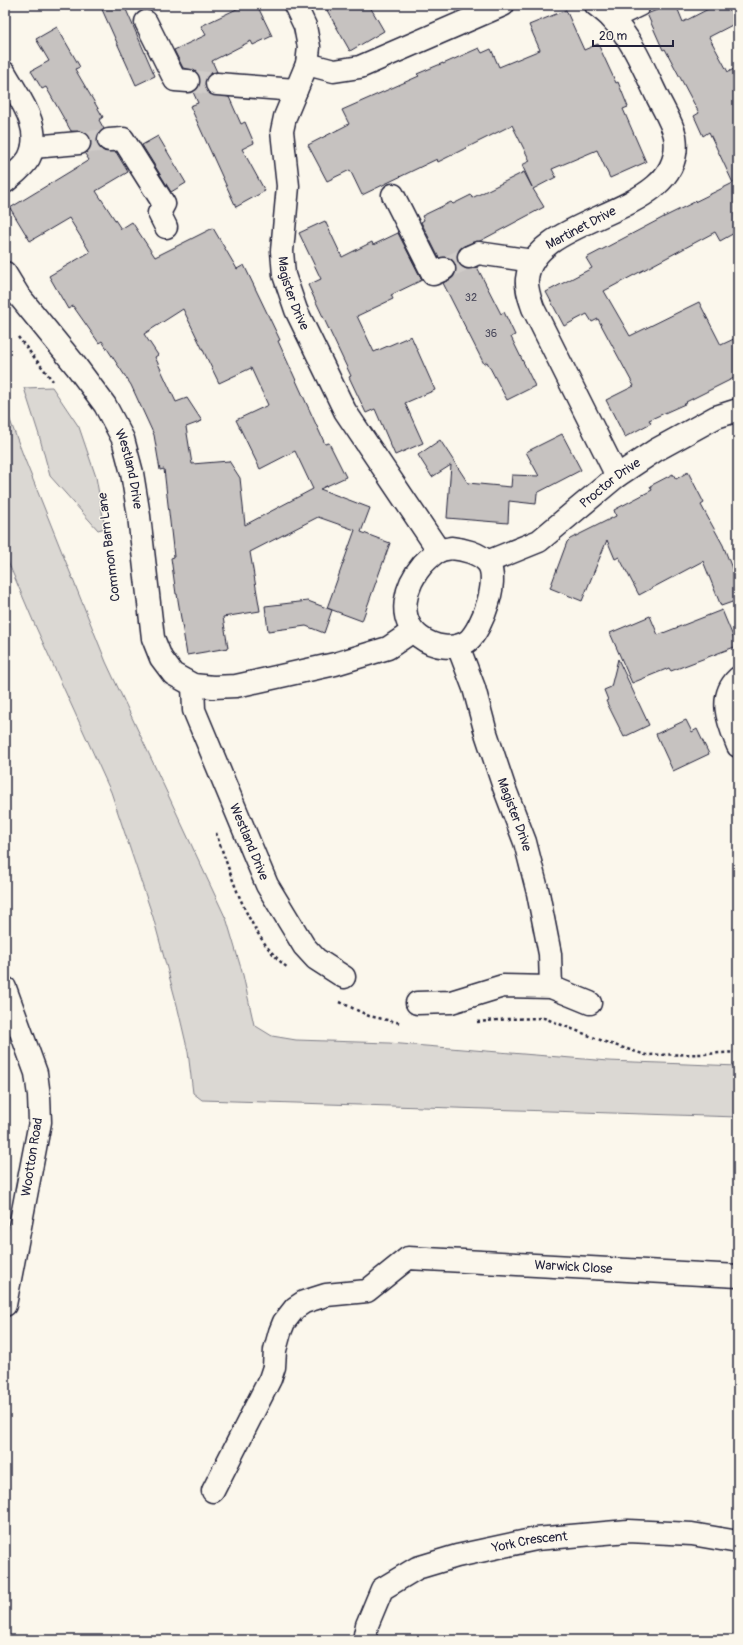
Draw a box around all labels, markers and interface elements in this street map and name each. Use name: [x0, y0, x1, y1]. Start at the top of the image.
scale bar: [593, 22, 673, 48]
text: 20 m: [599, 29, 628, 44]
street label: Martinet Drive: [543, 203, 619, 253]
street label: Magister Drive: [274, 256, 313, 333]
house number: 32: [465, 291, 477, 304]
house number: 36: [485, 327, 497, 340]
street label: Westland Drive: [111, 426, 146, 511]
street label: Proctor Drive: [577, 454, 644, 511]
street label: Common Barn Lane: [94, 491, 124, 602]
street label: Magister Drive: [494, 776, 535, 853]
street label: Westland Drive: [226, 801, 272, 883]
street label: Wootton Road: [18, 1116, 46, 1198]
street label: Warwick Close: [534, 1257, 613, 1277]
street label: York Crescent: [490, 1528, 569, 1556]

